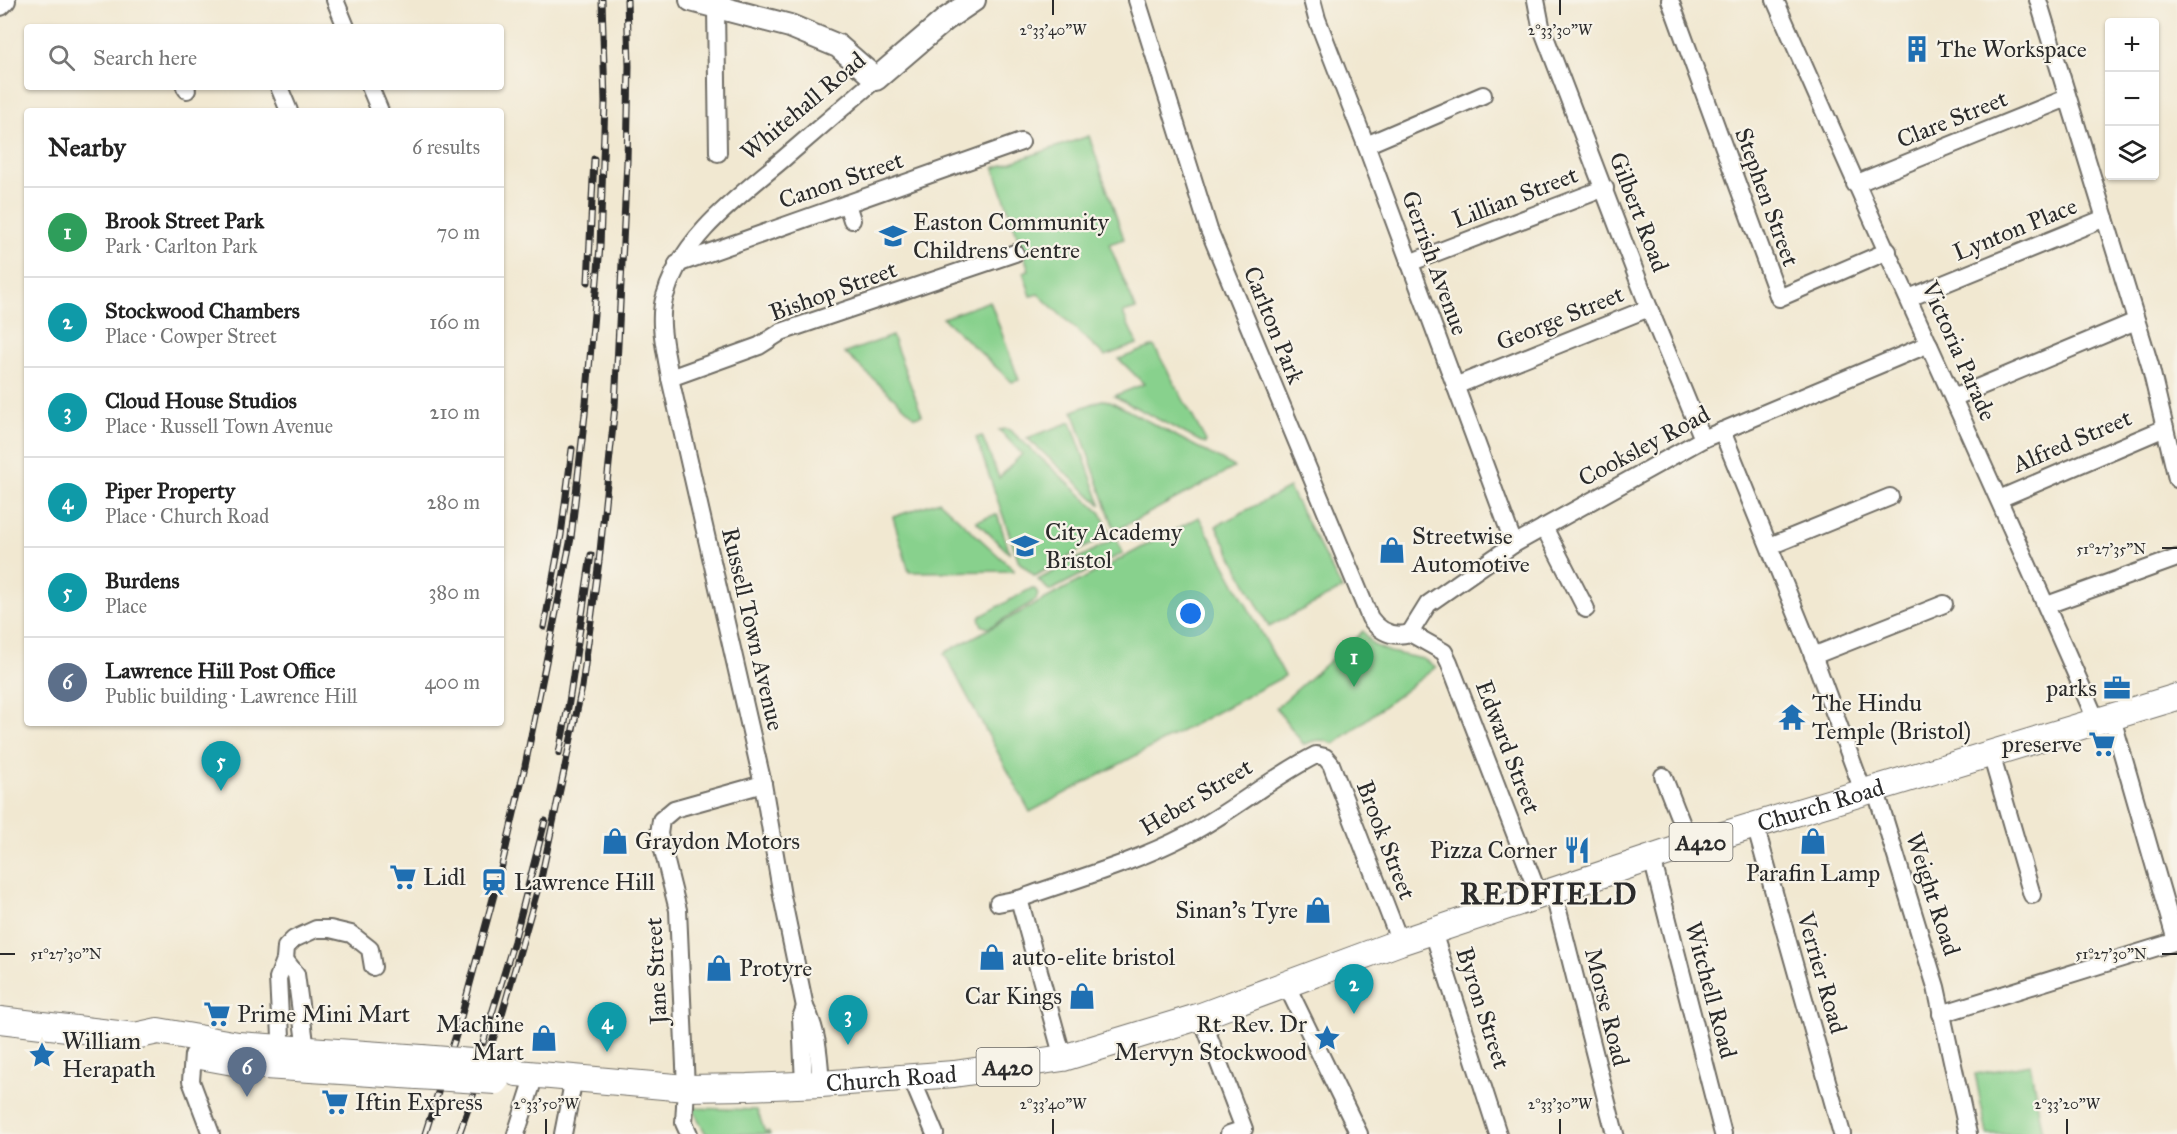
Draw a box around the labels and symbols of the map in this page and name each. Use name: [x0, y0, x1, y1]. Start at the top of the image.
text: 2°33'40"W: [1020, 21, 1087, 39]
text: 2°33'30"W: [1528, 21, 1593, 39]
building icon: The Workspace: [1902, 34, 1932, 64]
place label: The Workspace: [1937, 34, 2087, 64]
street label: Whitehall Road: [734, 45, 872, 167]
street label: Clare Street: [1892, 83, 2012, 155]
street label: Stephen Street: [1728, 124, 1806, 271]
street label: Canon Street: [775, 145, 908, 215]
street label: Gilbert Road: [1602, 148, 1676, 276]
street label: Lillian Street: [1448, 159, 1582, 235]
street label: Gerrish Avenue: [1395, 187, 1475, 339]
street label: Lynton Place: [1949, 191, 2081, 267]
place label: Easton Community Childrens Centre: [913, 207, 1110, 265]
school or university icon: Easton Community Childrens Centre: [878, 221, 908, 251]
street label: Bishop Street: [765, 254, 901, 328]
street label: Carlton Park: [1237, 262, 1311, 389]
street label: Victoria Parade: [1914, 276, 2003, 425]
street label: George Street: [1492, 279, 1629, 357]
street label: Cooksley Road: [1573, 399, 1715, 493]
street label: Alfred Street: [2007, 402, 2137, 480]
place label: City Academy Bristol: [1045, 517, 1183, 575]
place label: Streetwise Automotive: [1411, 521, 1530, 579]
street label: Russell Town Avenue: [715, 524, 791, 734]
school or university icon: City Academy Bristol: [1010, 531, 1040, 561]
shop icon: Streetwise Automotive: [1377, 535, 1407, 565]
text: 51°27'35"N: [2076, 540, 2146, 558]
your location: [1176, 599, 1205, 628]
pin: 1: [1334, 638, 1374, 687]
place label: parks: [2045, 673, 2097, 703]
office icon: parks: [2102, 673, 2132, 703]
street label: Edward Street: [1469, 676, 1547, 818]
place label: The Hindu Temple (Bristol): [1812, 688, 1971, 746]
temple icon: The Hindu Temple (Bristol): [1777, 702, 1807, 732]
place label: preserve: [2001, 729, 2082, 759]
supermarket icon: preserve: [2087, 729, 2117, 759]
pin: 5: [202, 742, 240, 791]
street label: Heber Street: [1134, 751, 1258, 842]
street label: Church Road: [1754, 772, 1888, 839]
street label: Brook Street: [1350, 776, 1423, 904]
road number: A420: [1670, 823, 1732, 861]
shop icon: Graydon Motors: [600, 826, 630, 856]
place label: Graydon Motors: [635, 826, 800, 856]
shop icon: Parafin Lamp: [1798, 826, 1828, 856]
street label: Weight Road: [1899, 829, 1967, 959]
place label: Pizza Corner: [1430, 835, 1557, 865]
restaurant icon: Pizza Corner: [1562, 835, 1592, 865]
place label: Parafin Lamp: [1746, 858, 1880, 888]
supermarket icon: Lidl: [388, 862, 418, 892]
place label: Lidl: [423, 862, 466, 892]
station icon: Lawrence Hill: [479, 867, 509, 897]
place label: Lawrence Hill: [514, 867, 655, 897]
district label: REDFIELD: [1460, 876, 1638, 912]
place label: Sinan's Tyre: [1175, 895, 1298, 925]
shop icon: Sinan's Tyre: [1303, 895, 1333, 925]
street label: Verrier Road: [1790, 908, 1854, 1037]
street label: Jane Street: [638, 916, 674, 1028]
street label: Witchell Road: [1678, 918, 1744, 1062]
shop icon: auto-elite bristol: [977, 942, 1007, 972]
place label: auto-elite bristol: [1012, 942, 1176, 972]
street label: Byron Street: [1449, 943, 1517, 1073]
text: 51°27'30"N: [30, 945, 102, 963]
street label: Morse Road: [1578, 945, 1636, 1069]
text: 51°27'30"N: [2075, 945, 2147, 963]
shop icon: Protyre: [704, 953, 734, 983]
place label: Protyre: [739, 953, 812, 983]
pin: 2: [1334, 964, 1374, 1014]
place label: Car Kings: [965, 981, 1062, 1011]
shop icon: Car Kings: [1067, 981, 1097, 1011]
pin: 3: [828, 996, 868, 1045]
supermarket icon: Prime Mini Mart: [202, 999, 232, 1029]
place label: Prime Mini Mart: [237, 999, 410, 1029]
pin: 4: [588, 1002, 626, 1052]
place label: Machine Mart: [436, 1009, 525, 1067]
place label: Rt. Rev. Dr Mervyn Stockwood: [1114, 1009, 1307, 1067]
shop icon: Machine Mart: [529, 1023, 559, 1053]
place icon: Rt. Rev. Dr Mervyn Stockwood: [1312, 1023, 1342, 1053]
place label: William Herapath: [62, 1026, 156, 1084]
place icon: William Herapath: [27, 1040, 57, 1070]
pin: 6: [228, 1048, 266, 1097]
road number: A420: [976, 1048, 1040, 1086]
street label: Church Road: [825, 1059, 958, 1099]
supermarket icon: Iftin Express: [320, 1087, 350, 1117]
place label: Iftin Express: [355, 1087, 483, 1117]
text: 2°33'50"W: [513, 1095, 579, 1113]
text: 2°33'40"W: [1020, 1095, 1087, 1113]
text: 2°33'30"W: [1528, 1095, 1593, 1113]
text: 2°33'20"W: [2034, 1095, 2101, 1113]

